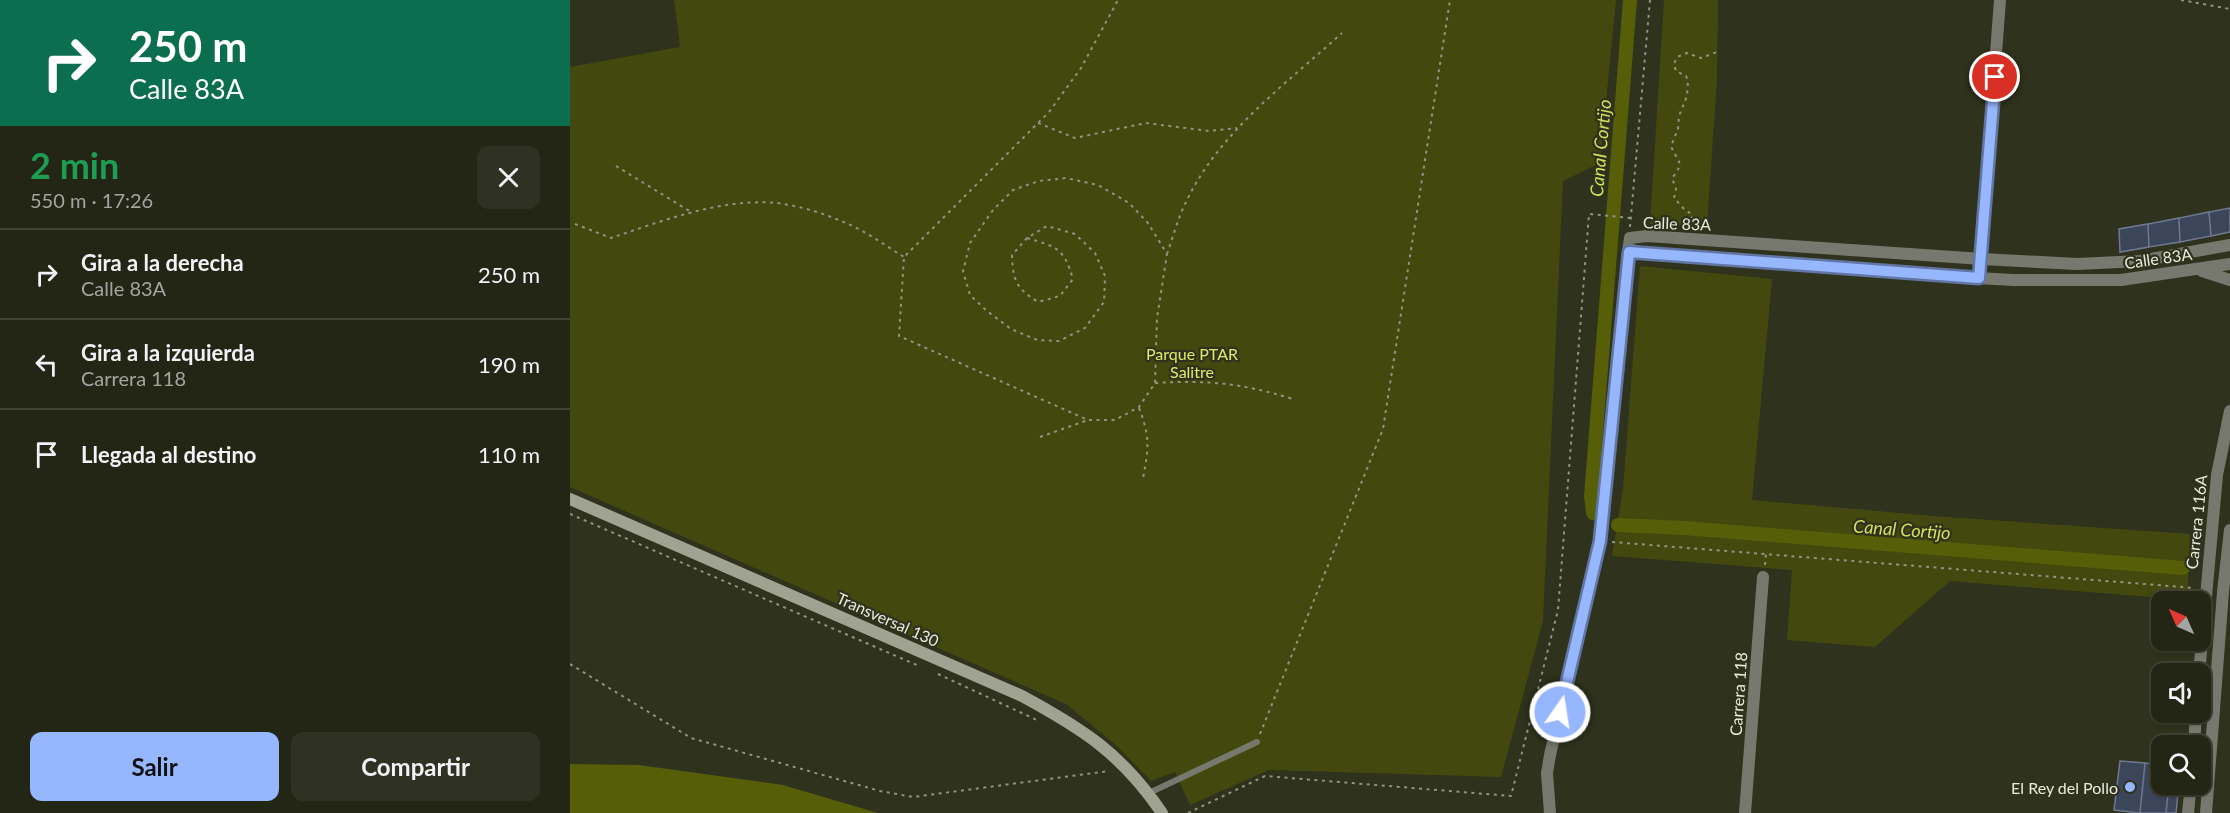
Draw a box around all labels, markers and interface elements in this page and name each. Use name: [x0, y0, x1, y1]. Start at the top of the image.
text: 250 m: [129, 21, 247, 71]
icon: right: [30, 24, 108, 102]
pin: [1969, 51, 2020, 102]
icon: arrive: [1978, 60, 2011, 93]
text: Calle 83A: [129, 72, 244, 105]
water label: Canal Cortijo: [1585, 98, 1615, 198]
text: 2 min: [30, 143, 119, 187]
button: close: [477, 146, 540, 209]
text: 550 m · 17:26: [30, 188, 153, 212]
street label: Calle 83A: [1643, 212, 1712, 234]
street label: Calle 83A: [2123, 244, 2193, 272]
text: Gira a la derecha: [81, 249, 244, 276]
icon: right: [30, 258, 63, 291]
text: 250 m: [478, 261, 540, 288]
text: Calle 83A: [81, 276, 166, 300]
text: Gira a la izquierda: [81, 339, 255, 366]
park label: Parque PTAR Salitre: [1146, 344, 1238, 381]
icon: left: [30, 348, 63, 381]
text: 190 m: [478, 351, 540, 378]
text: Carrera 118: [81, 366, 186, 390]
icon: arrive: [30, 438, 63, 471]
text: Llegada al destino: [81, 441, 257, 468]
text: 110 m: [478, 441, 540, 468]
street label: Carrera 116A: [2182, 474, 2210, 570]
water label: Canal Cortijo: [1853, 515, 1951, 543]
street label: Transversal 130: [834, 588, 942, 650]
north arrow: [2151, 591, 2211, 651]
map controls: [2151, 591, 2211, 795]
street label: Carrera 118: [1726, 651, 1750, 737]
button: sound: [2151, 663, 2211, 723]
position arrow: [1528, 680, 1592, 744]
button: Salir: [30, 732, 279, 801]
button: Compartir: [291, 732, 540, 801]
button: search: [2151, 735, 2211, 795]
place label: El Rey del Pollo: [2011, 778, 2118, 797]
marker: El Rey del Pollo: [2123, 780, 2137, 794]

